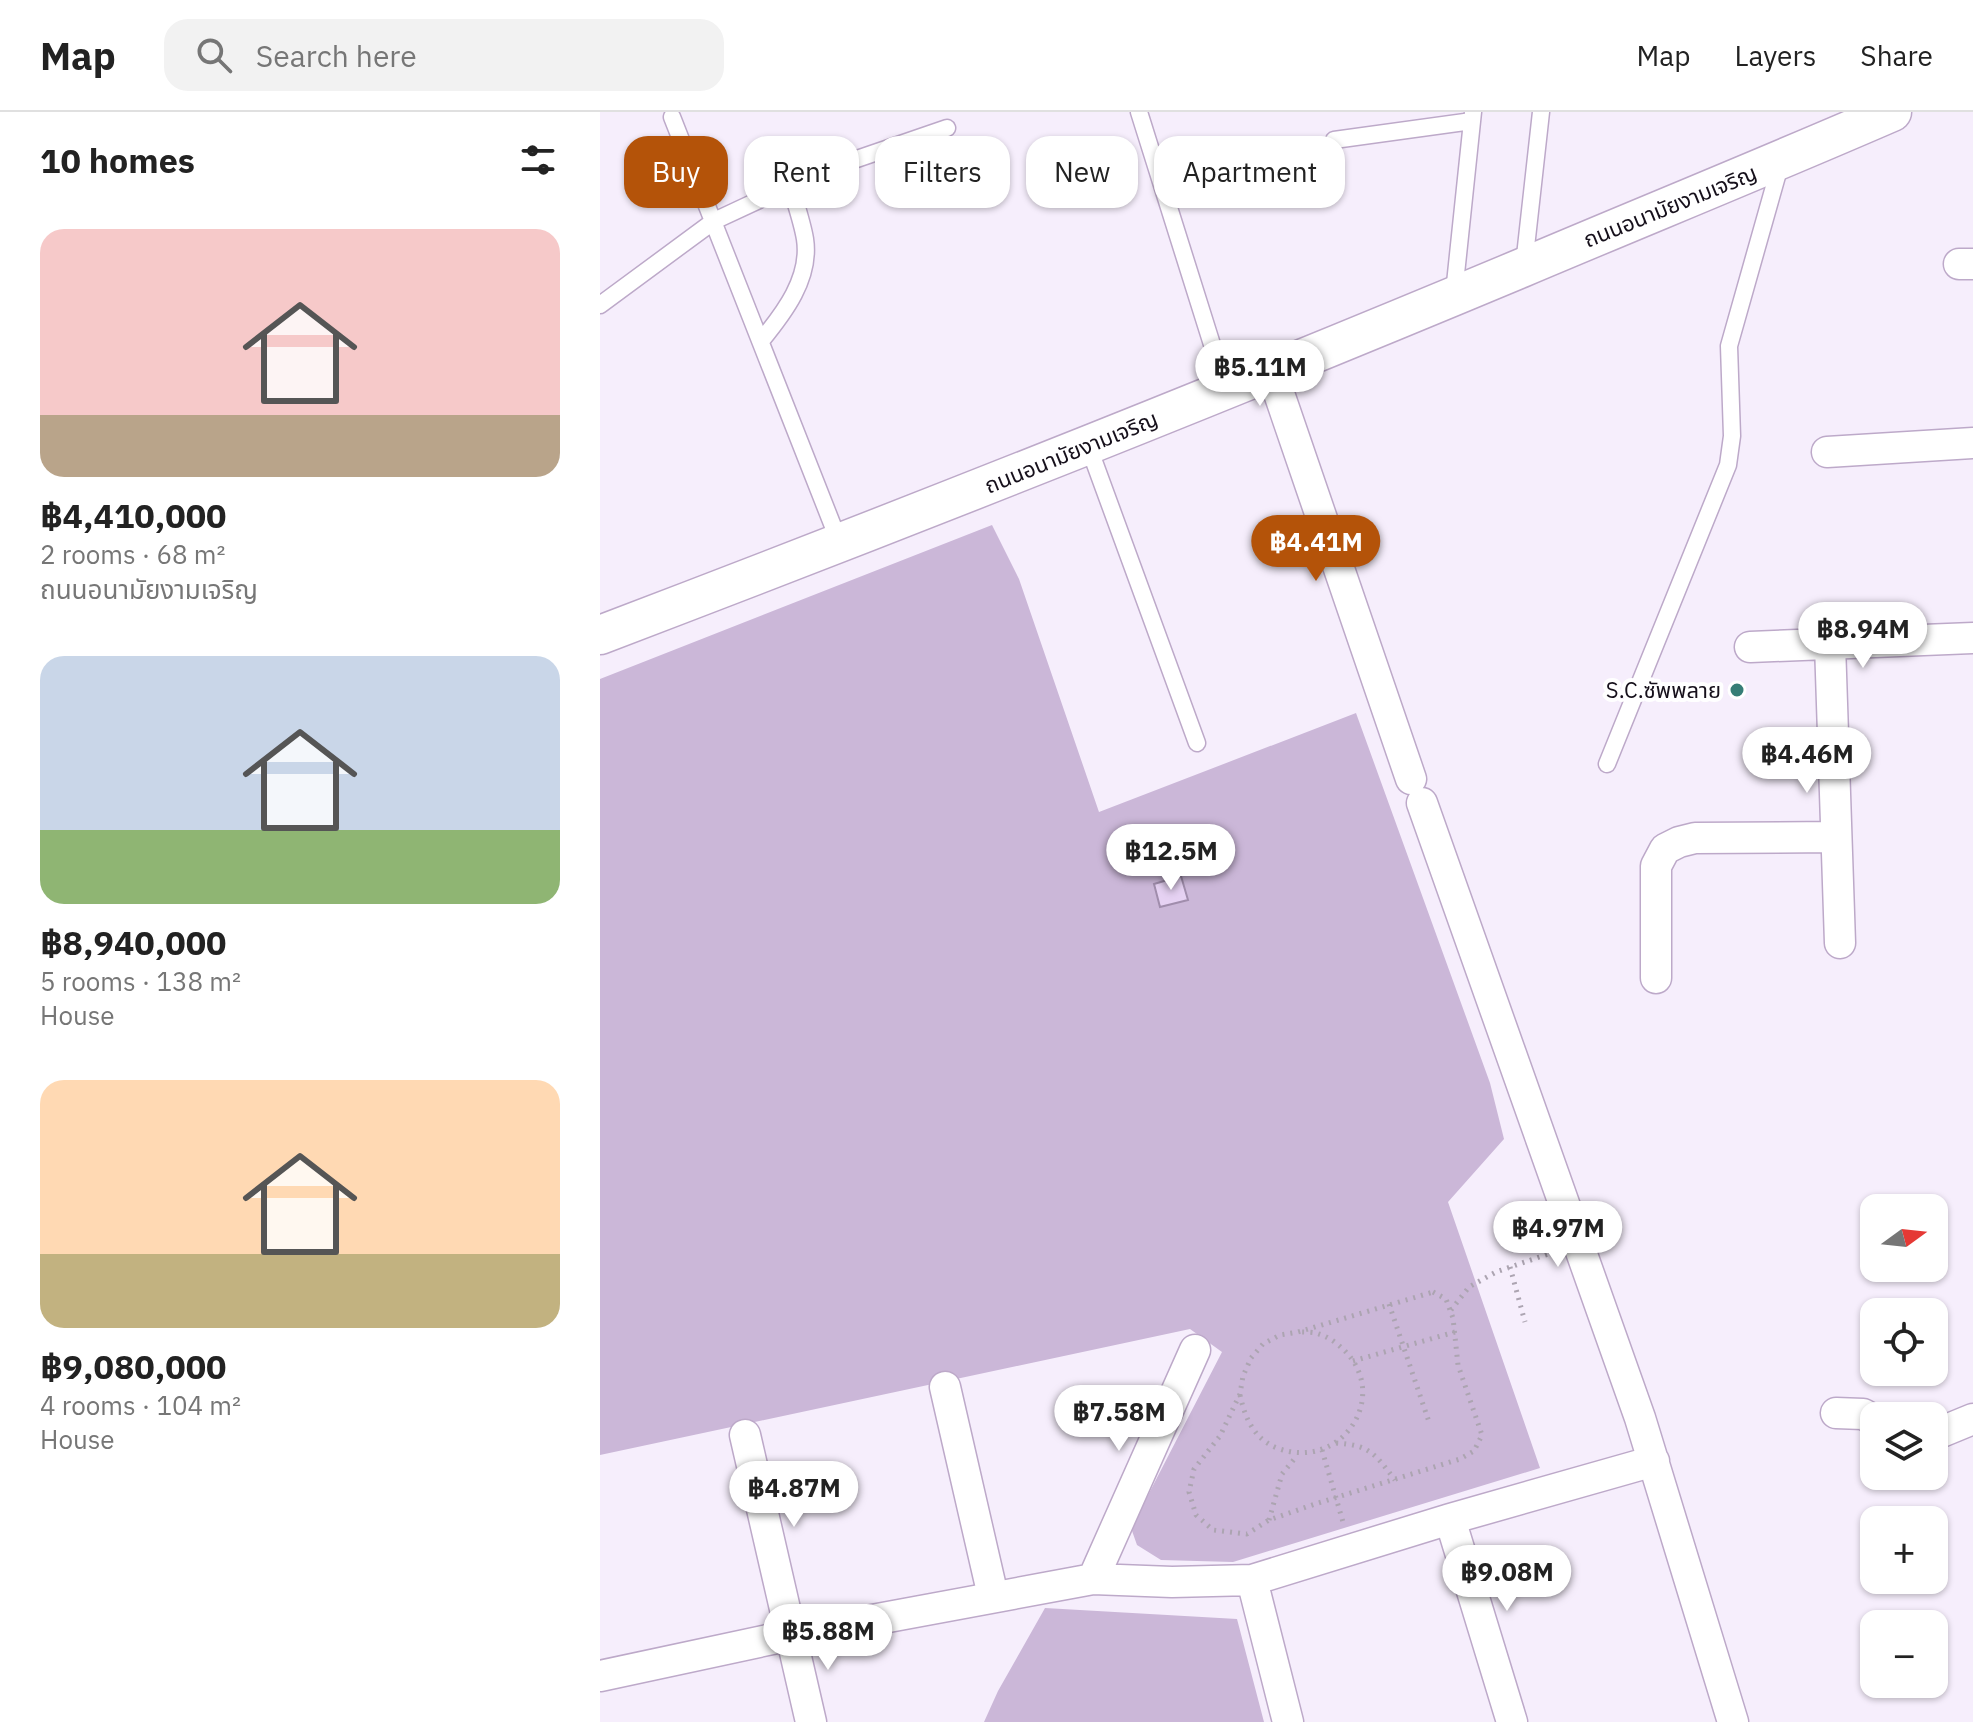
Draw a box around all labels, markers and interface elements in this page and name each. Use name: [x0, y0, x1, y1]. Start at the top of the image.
search box: [164, 19, 724, 91]
text: Map: [40, 31, 116, 80]
icon: search: [192, 33, 236, 77]
text: Search here: [256, 36, 417, 75]
text: Map: [1636, 37, 1690, 74]
text: Layers: [1734, 37, 1816, 74]
text: Share: [1860, 37, 1933, 74]
chip: Buy: [624, 136, 728, 208]
chip: Rent: [744, 136, 859, 208]
chip: Filters: [875, 136, 1010, 208]
chip: New: [1026, 136, 1138, 208]
chip: Apartment: [1154, 136, 1345, 208]
text: 10 homes: [40, 138, 195, 182]
icon: filters: [516, 138, 560, 182]
street label: ถนนอนามัยงามเจริญ: [1579, 158, 1761, 254]
icon: home: [228, 281, 372, 425]
pin: ฿5.11M: [1195, 340, 1325, 408]
text: ฿5.11M: [1213, 349, 1307, 383]
street label: ถนนอนามัยงามเจริญ: [980, 404, 1162, 500]
text: ฿4,410,000: [40, 493, 227, 537]
pin: ฿4.41M: [1251, 515, 1381, 583]
text: ฿4.41M: [1269, 524, 1363, 558]
text: 2 rooms · 68 m²: [40, 537, 225, 571]
text: ถนนอนามัยงามเจริญ: [40, 572, 258, 606]
pin: ฿8.94M: [1798, 602, 1928, 670]
text: ฿8.94M: [1816, 611, 1910, 645]
place label: S.C.ซัพพลาย: [1606, 675, 1721, 704]
marker: S.C.ซัพพลาย: [1728, 681, 1746, 699]
icon: home: [228, 708, 372, 852]
pin: ฿4.46M: [1742, 727, 1872, 795]
text: ฿4.46M: [1760, 736, 1854, 770]
pin: ฿12.5M: [1106, 824, 1236, 892]
text: ฿12.5M: [1124, 833, 1218, 867]
text: ฿8,940,000: [40, 920, 227, 964]
text: 5 rooms · 138 m²: [40, 964, 241, 998]
text: House: [40, 998, 115, 1032]
icon: home: [228, 1132, 372, 1276]
north arrow: [1860, 1194, 1948, 1282]
map controls: [1860, 1194, 1948, 1698]
pin: ฿4.97M: [1493, 1201, 1623, 1269]
text: ฿4.97M: [1511, 1210, 1605, 1244]
button: locate: [1860, 1298, 1948, 1386]
text: ฿9,080,000: [40, 1344, 227, 1388]
pin: ฿7.58M: [1054, 1385, 1184, 1453]
text: 4 rooms · 104 m²: [40, 1388, 241, 1422]
text: ฿7.58M: [1072, 1394, 1166, 1428]
button: layers: [1860, 1402, 1948, 1490]
text: House: [40, 1422, 115, 1456]
pin: ฿4.87M: [729, 1461, 859, 1529]
text: ฿4.87M: [747, 1470, 841, 1504]
button: +: [1860, 1506, 1948, 1594]
pin: ฿9.08M: [1442, 1545, 1572, 1613]
text: ฿9.08M: [1460, 1554, 1554, 1588]
pin: ฿5.88M: [763, 1604, 893, 1672]
button: −: [1860, 1610, 1948, 1698]
text: ฿5.88M: [781, 1613, 875, 1647]

